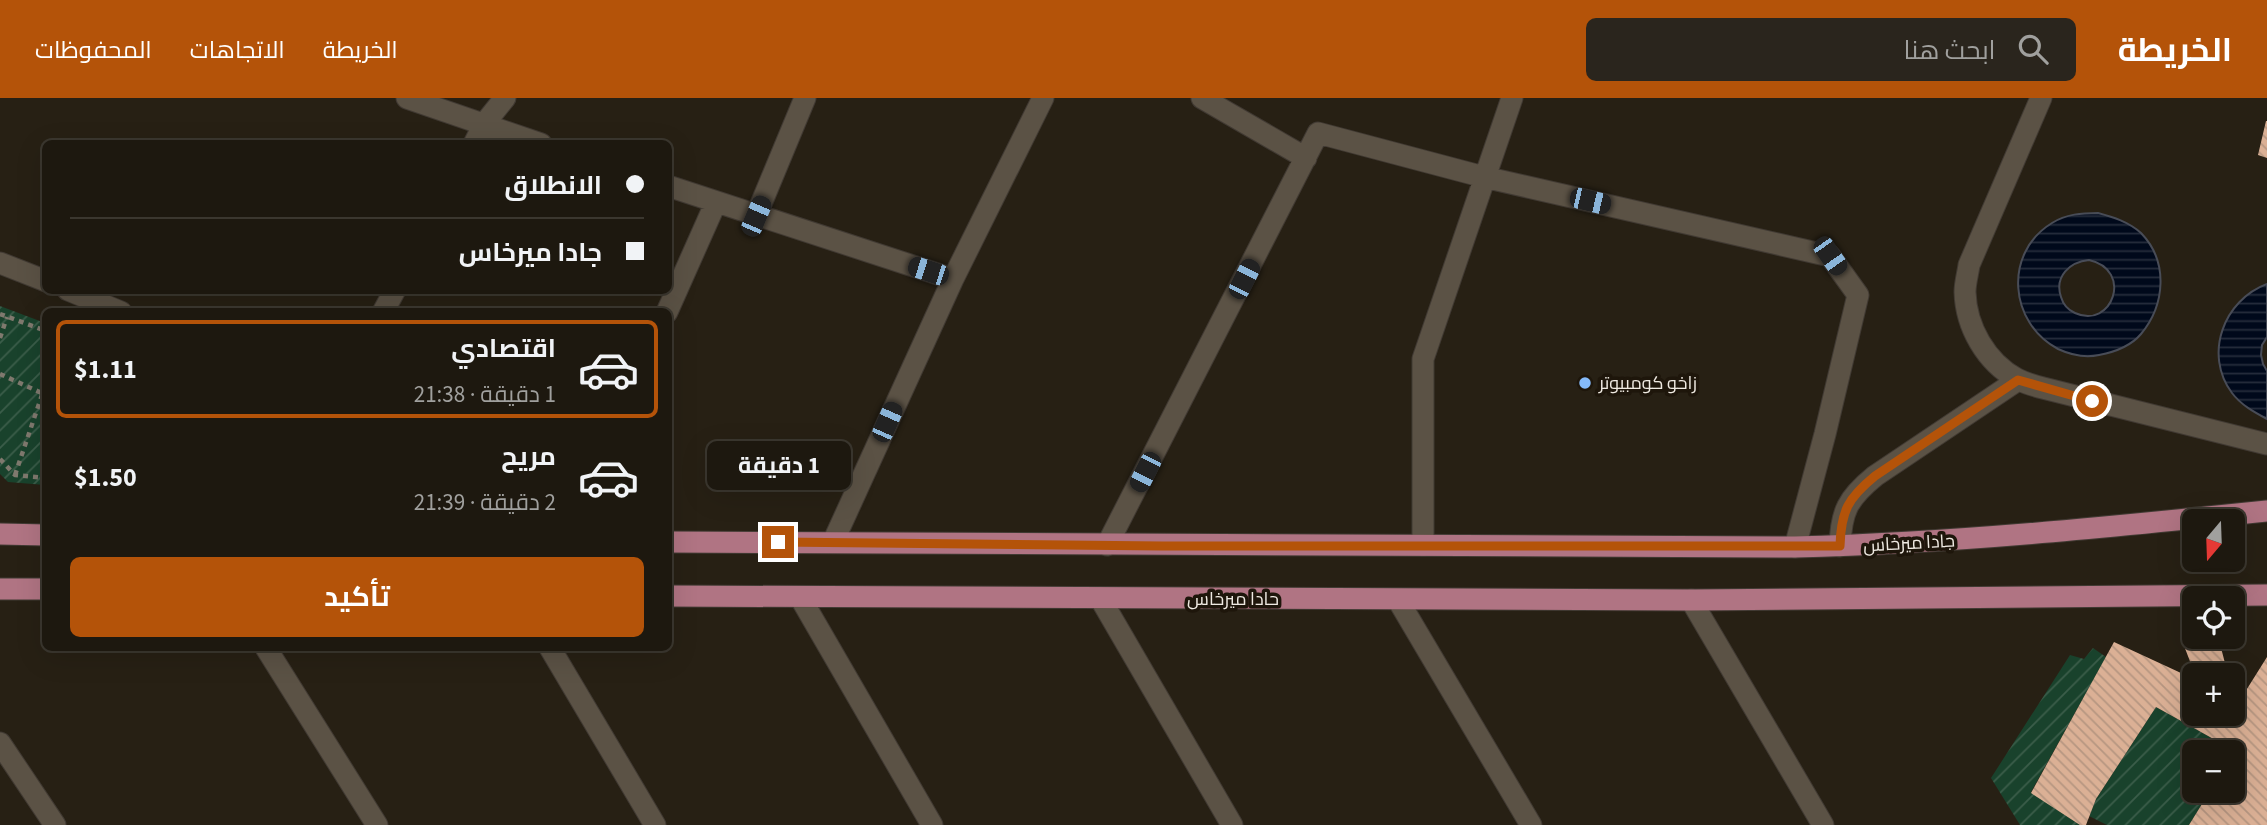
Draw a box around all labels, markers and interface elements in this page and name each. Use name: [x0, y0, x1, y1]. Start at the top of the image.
search box: [1586, 18, 2076, 81]
text: الخريطة: [2118, 27, 2232, 74]
icon: search: [2014, 30, 2052, 68]
text: ابحث هنا: [1904, 32, 1996, 69]
text: المحفوظات: [35, 33, 152, 68]
text: الاتجاهات: [190, 33, 285, 68]
text: الخريطة: [323, 33, 398, 68]
text: الانطلاق: [504, 167, 602, 204]
car: [1568, 186, 1613, 216]
car: [739, 193, 774, 239]
car: [1810, 233, 1851, 279]
text: جادا ميرخاس: [459, 234, 602, 271]
car: [905, 255, 952, 287]
car: [1226, 256, 1263, 302]
text: اقتصادي: [451, 330, 556, 367]
icon: car: [577, 338, 640, 401]
text: $1.11: [74, 351, 137, 388]
place label: زاخو كومبيوتر: [1598, 371, 1697, 396]
marker: زاخو كومبيوتر: [1577, 375, 1593, 391]
text: 1 دقيقة · 21:38: [414, 378, 556, 411]
route start: [2076, 385, 2108, 417]
car: [869, 399, 906, 445]
text: مريح: [501, 438, 556, 475]
callout: 1 دقيقة: [706, 440, 850, 490]
icon: car: [577, 446, 640, 509]
text: 1 دقيقة: [738, 449, 820, 482]
car: [1127, 449, 1164, 495]
text: $1.50: [74, 459, 137, 496]
text: 2 دقيقة · 21:39: [414, 486, 556, 519]
north arrow: [2182, 509, 2245, 572]
map controls: [2182, 509, 2245, 803]
route end: [762, 526, 794, 558]
street label: جادا ميرخاس: [1863, 529, 1956, 558]
button: تأكيد: [70, 557, 644, 637]
button: locate: [2182, 586, 2245, 649]
street label: حادا ميرخاس: [1187, 587, 1279, 612]
button: +: [2182, 663, 2245, 726]
button: −: [2182, 740, 2245, 803]

